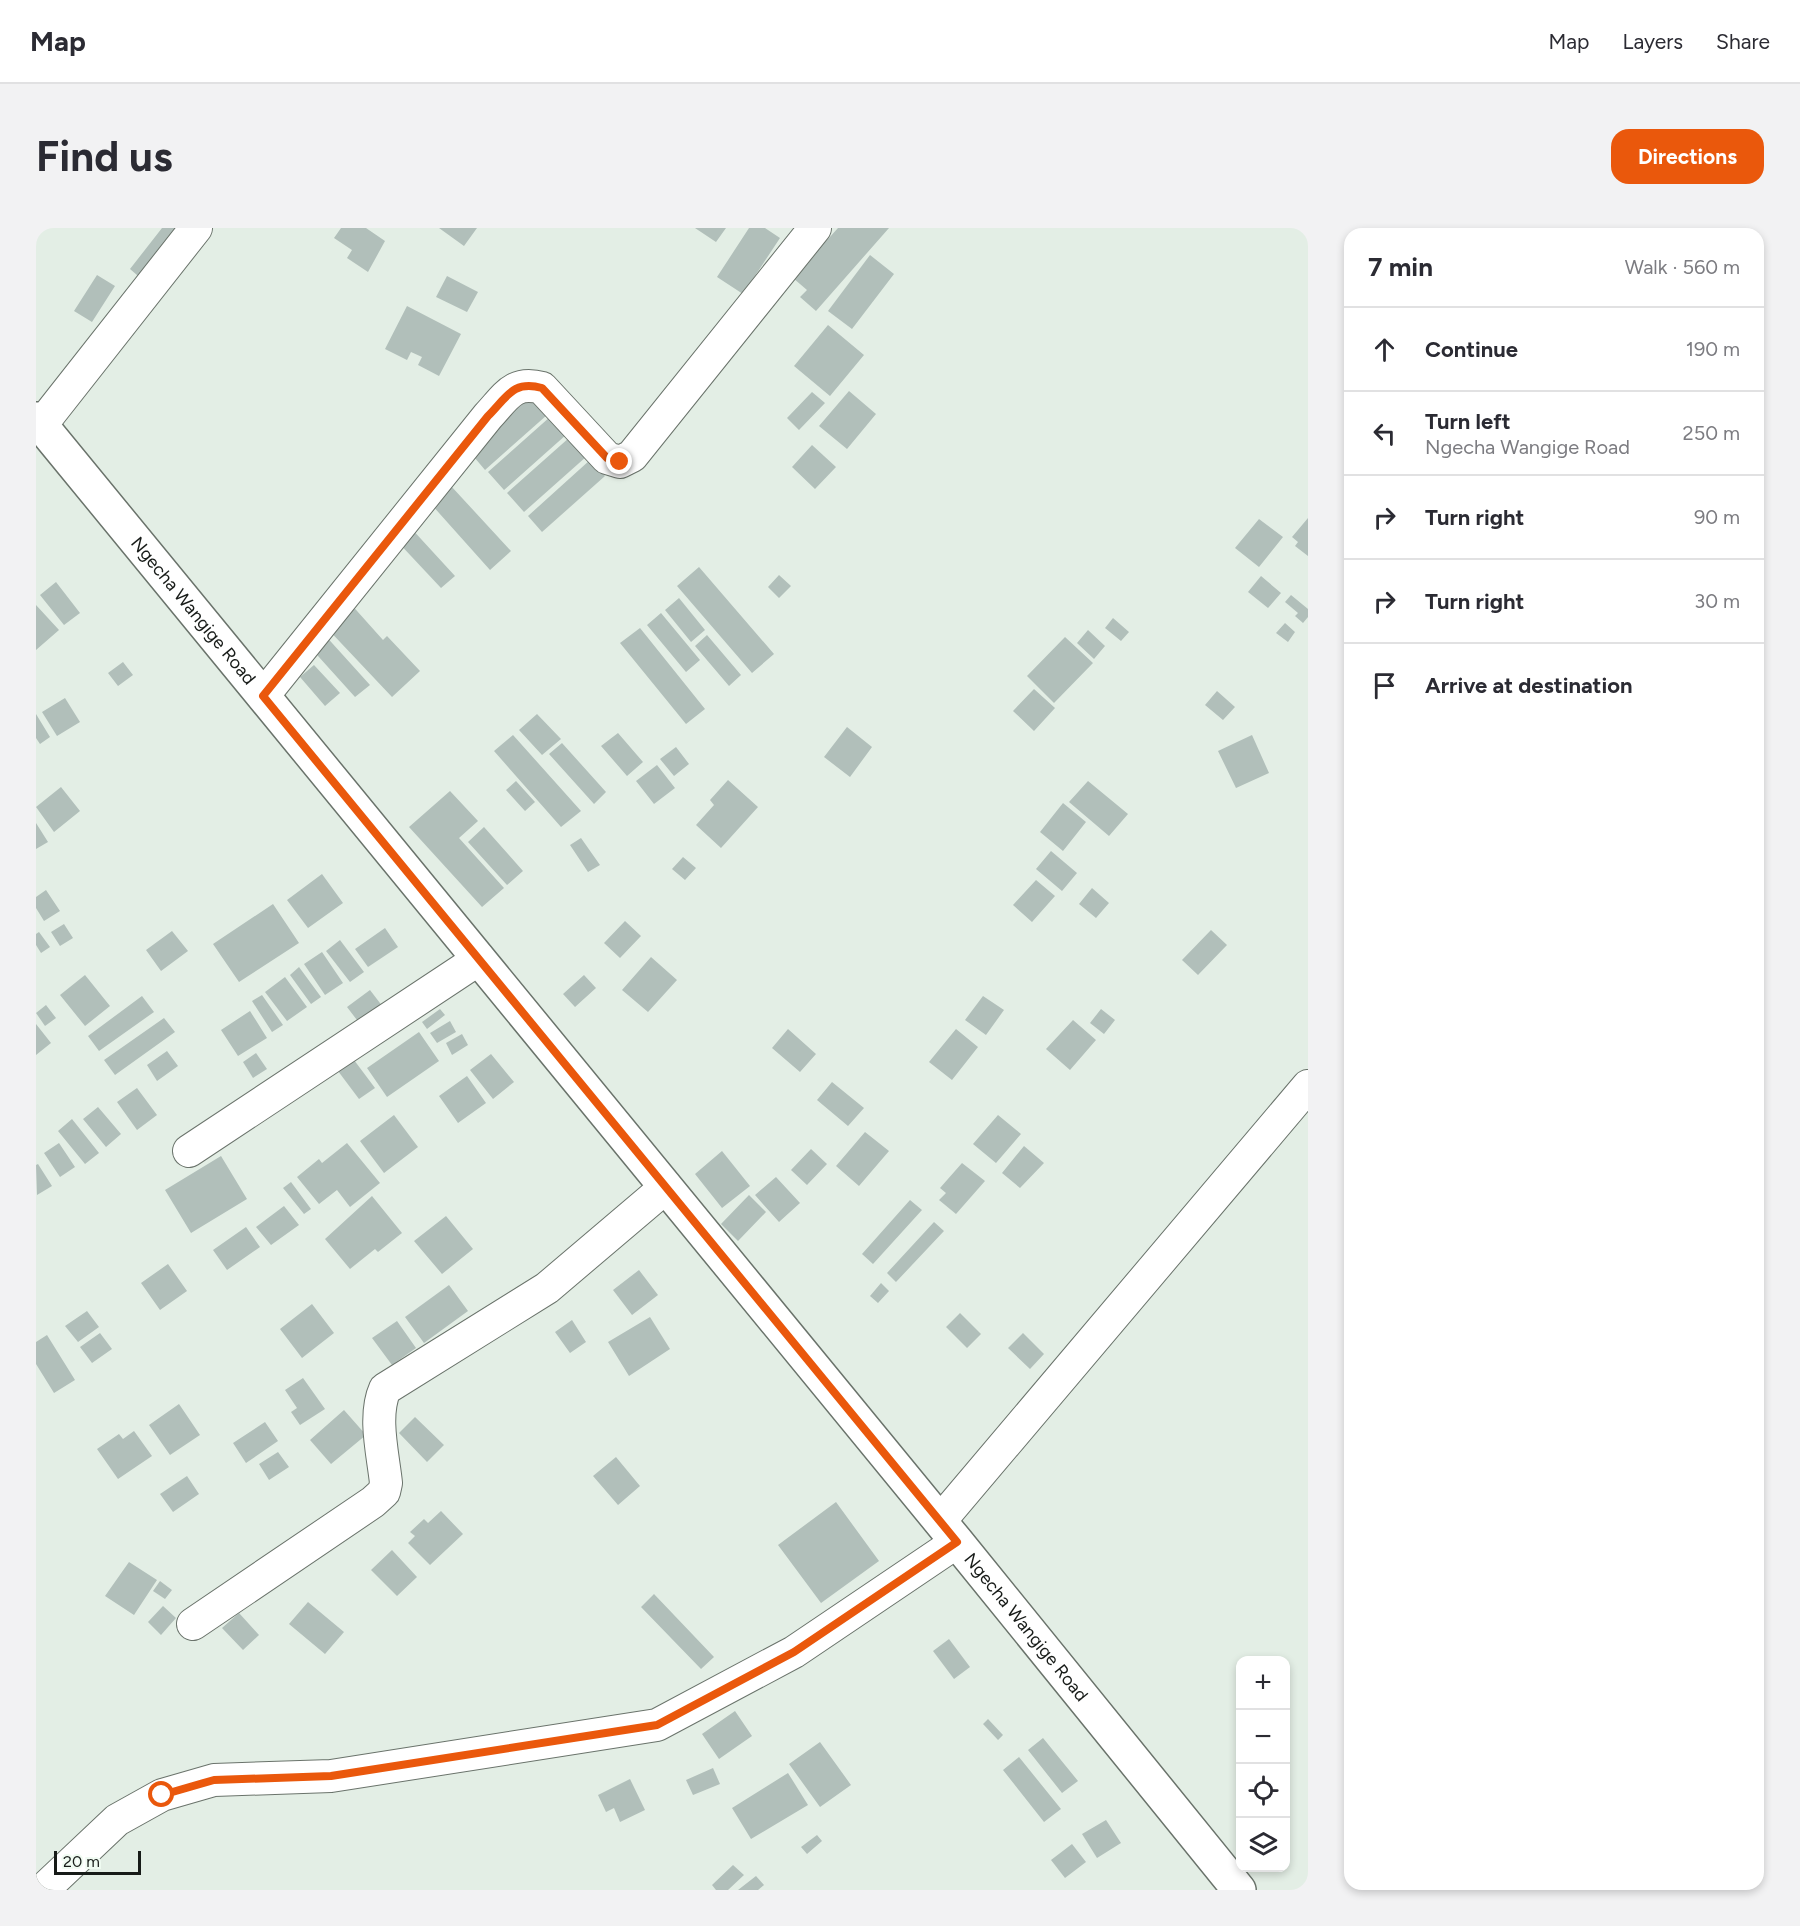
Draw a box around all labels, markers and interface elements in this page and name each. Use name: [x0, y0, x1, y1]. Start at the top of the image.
text: Map: [30, 24, 86, 58]
text: Map: [1549, 29, 1589, 54]
text: Layers: [1622, 29, 1683, 54]
text: Share: [1716, 29, 1770, 54]
button: Directions: [1611, 129, 1764, 184]
text: Find us: [36, 131, 173, 182]
text: 7 min: [1368, 251, 1433, 283]
text: Walk · 560 m: [1625, 255, 1740, 279]
icon: ahead: [1368, 333, 1401, 366]
text: Continue: [1425, 336, 1518, 363]
text: 190 m: [1686, 337, 1740, 361]
text: Turn left: [1425, 408, 1511, 435]
icon: left: [1368, 417, 1401, 450]
text: 250 m: [1683, 421, 1740, 445]
text: Ngecha Wangige Road: [1425, 435, 1630, 459]
route end: [606, 448, 632, 474]
icon: right: [1368, 501, 1401, 534]
text: Turn right: [1425, 504, 1524, 531]
text: 90 m: [1694, 505, 1740, 529]
street label: Ngecha Wangige Road: [126, 532, 260, 689]
icon: right: [1368, 585, 1401, 618]
text: Turn right: [1425, 588, 1524, 615]
text: 30 m: [1694, 589, 1740, 613]
icon: arrive: [1368, 669, 1401, 702]
text: Arrive at destination: [1425, 672, 1633, 699]
street label: Ngecha Wangige Road: [959, 1549, 1093, 1706]
map controls: [1236, 1656, 1290, 1872]
button: +: [1236, 1656, 1290, 1710]
button: −: [1236, 1710, 1290, 1764]
button: locate: [1236, 1764, 1290, 1818]
route start: [148, 1781, 174, 1807]
button: layers: [1236, 1818, 1290, 1872]
scale bar: [54, 1848, 141, 1876]
text: 20 m: [63, 1852, 100, 1871]

